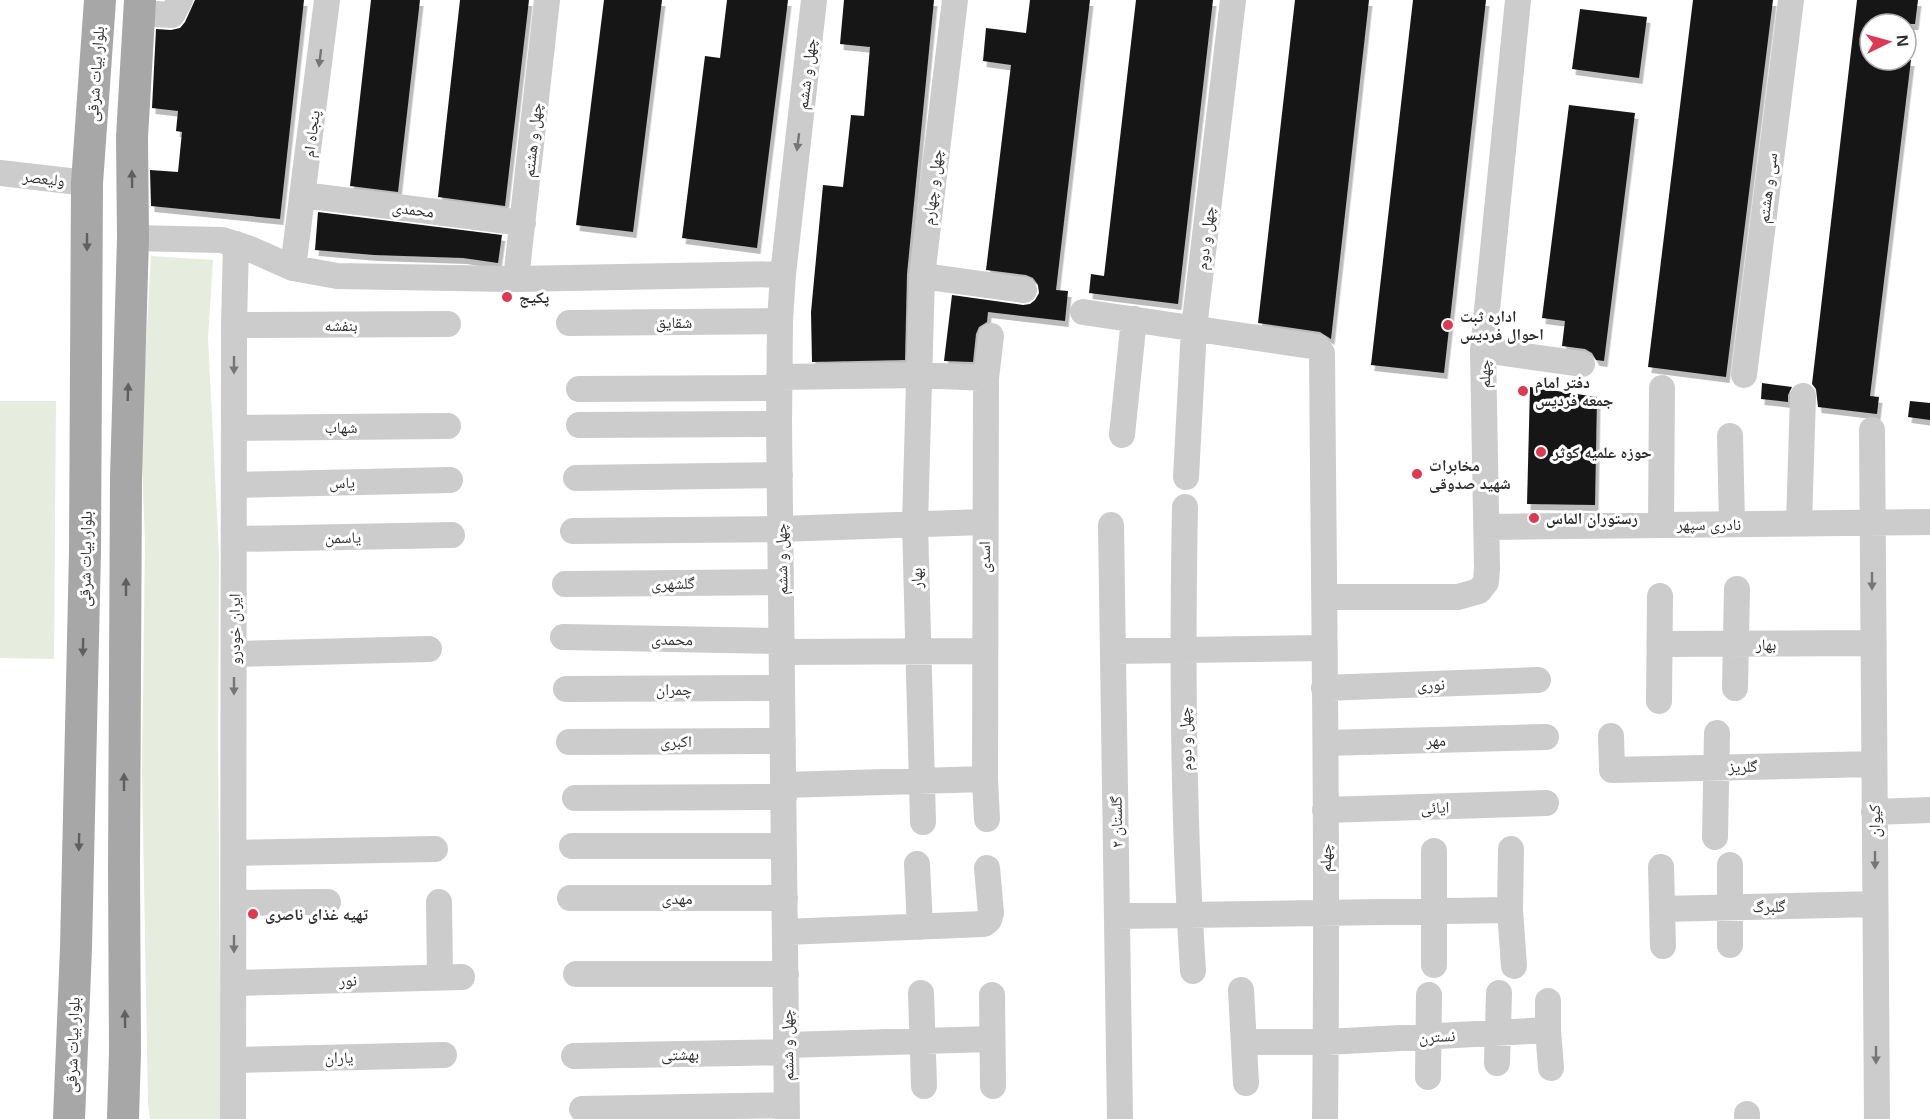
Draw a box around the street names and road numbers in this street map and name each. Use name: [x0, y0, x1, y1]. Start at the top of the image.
street label: بلوار بیات شرقی: [84, 26, 109, 123]
street label: چهل و ششم: [794, 37, 821, 111]
street label: چهل و هشتم: [520, 102, 547, 178]
street label: پنجاه ام: [300, 109, 325, 159]
street label: چهل و چهارم: [919, 148, 948, 226]
street label: سی و هشتم: [1755, 152, 1782, 224]
street label: ولیعصر: [21, 167, 66, 190]
street label: محمدی: [391, 198, 435, 222]
street label: چهل و دوم: [1193, 205, 1220, 271]
street label: شقایق: [656, 314, 692, 333]
street label: بنفشه: [324, 317, 358, 334]
street label: چهلم: [1476, 359, 1495, 388]
street label: شهاب: [324, 419, 358, 437]
street label: یاس: [329, 474, 355, 493]
street label: بلوار بیات شرقی: [76, 511, 97, 607]
street label: نادری سپهر: [1676, 516, 1741, 535]
street label: چهل و ششم: [772, 523, 793, 595]
street label: یاسمن: [325, 529, 361, 548]
street label: اسدی: [976, 541, 995, 573]
street label: بهار: [908, 567, 926, 590]
street label: گلشهری: [651, 575, 695, 594]
street label: ایران خودرو: [226, 593, 245, 665]
street label: محمدی: [651, 631, 693, 650]
street label: بهار: [1755, 636, 1776, 654]
street label: نوری: [1417, 676, 1445, 695]
street label: چمران: [656, 681, 692, 700]
street label: چهل و دوم: [1176, 707, 1197, 771]
street label: مهر: [1425, 732, 1446, 750]
street label: اکبری: [660, 733, 692, 752]
street label: گلریز: [1727, 758, 1758, 776]
street label: گلستان ۲: [1108, 795, 1127, 848]
street label: ایائی: [1420, 799, 1450, 818]
street label: کیوان: [1866, 804, 1885, 838]
street label: چهلم: [1317, 844, 1336, 872]
street label: مهدی: [662, 890, 692, 909]
street label: گلبرگ: [1752, 898, 1786, 916]
street label: نور: [338, 972, 357, 990]
street label: بلوار بیات شرقی: [62, 997, 85, 1093]
street label: چهل و ششم: [778, 1009, 799, 1081]
street label: نسترن: [1418, 1027, 1456, 1048]
street label: بهشتی: [661, 1046, 699, 1065]
street label: یاران: [324, 1049, 354, 1068]

